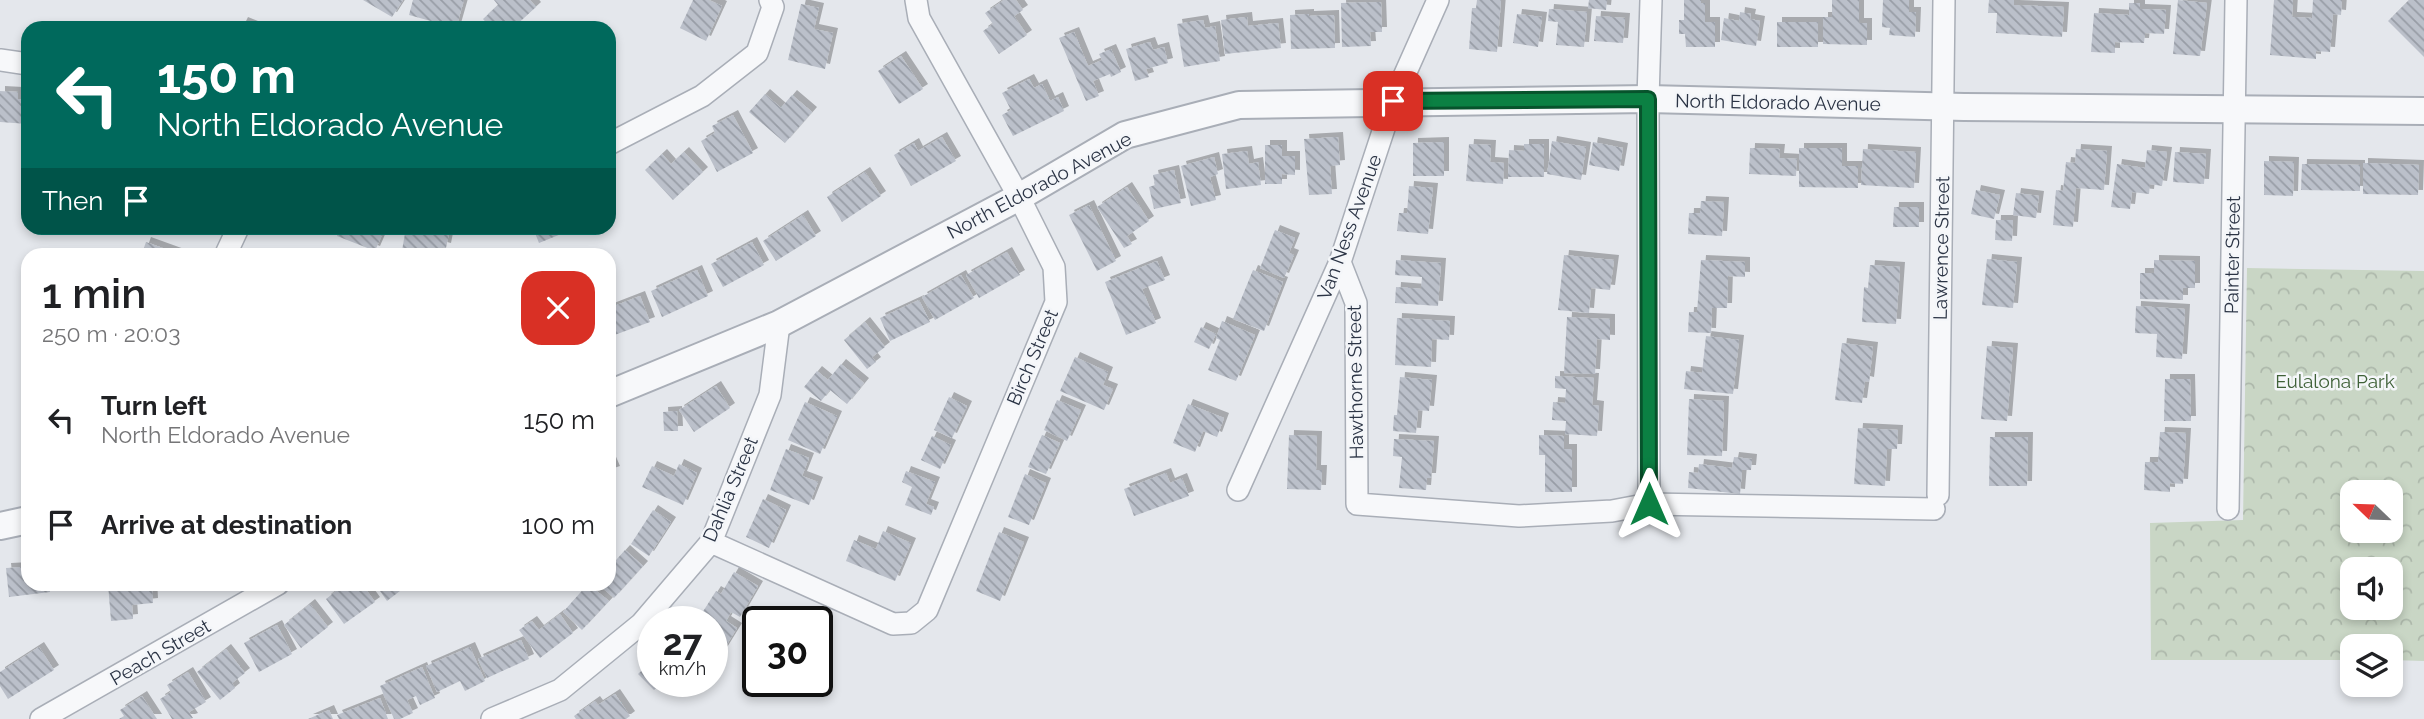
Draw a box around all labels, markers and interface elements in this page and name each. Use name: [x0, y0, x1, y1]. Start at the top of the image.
text: 150 m: [157, 47, 296, 104]
icon: left: [42, 49, 133, 140]
pin: [1363, 71, 1423, 131]
icon: arrive: [1374, 82, 1412, 120]
street label: North Eldorado Avenue: [1675, 89, 1881, 115]
text: North Eldorado Avenue: [157, 106, 503, 143]
street label: North Eldorado Avenue: [943, 127, 1135, 243]
street label: Van Ness Avenue: [1312, 151, 1386, 303]
street label: Lawrence Street: [1929, 175, 1953, 320]
icon: arrive: [117, 182, 155, 220]
text: Then: [42, 186, 103, 216]
street label: Painter Street: [2220, 195, 2244, 314]
text: 1 min: [42, 269, 146, 318]
button: close: [521, 271, 595, 345]
street label: Hawthorne Street: [1343, 304, 1367, 459]
street label: Birch Street: [1002, 305, 1062, 408]
text: 250 m · 20:03: [42, 320, 180, 347]
park label: Eulalona Park: [2275, 370, 2395, 392]
text: Turn left: [101, 391, 207, 421]
icon: left: [42, 401, 80, 439]
text: 150 m: [523, 405, 595, 435]
text: North Eldorado Avenue: [101, 421, 350, 448]
street label: Dahlia Street: [698, 433, 762, 545]
position arrow: [1612, 467, 1686, 541]
north arrow: [2340, 480, 2403, 542]
map controls: [2340, 480, 2403, 697]
icon: arrive: [42, 506, 80, 544]
text: Arrive at destination: [101, 510, 352, 540]
text: 100 m: [522, 510, 595, 540]
button: sound: [2340, 557, 2403, 620]
speed limit sign: 30: [742, 606, 833, 697]
street label: Peach Street: [106, 614, 215, 690]
text: 27: [663, 622, 702, 663]
button: layers: [2340, 634, 2403, 697]
text: km/h: [659, 658, 706, 679]

